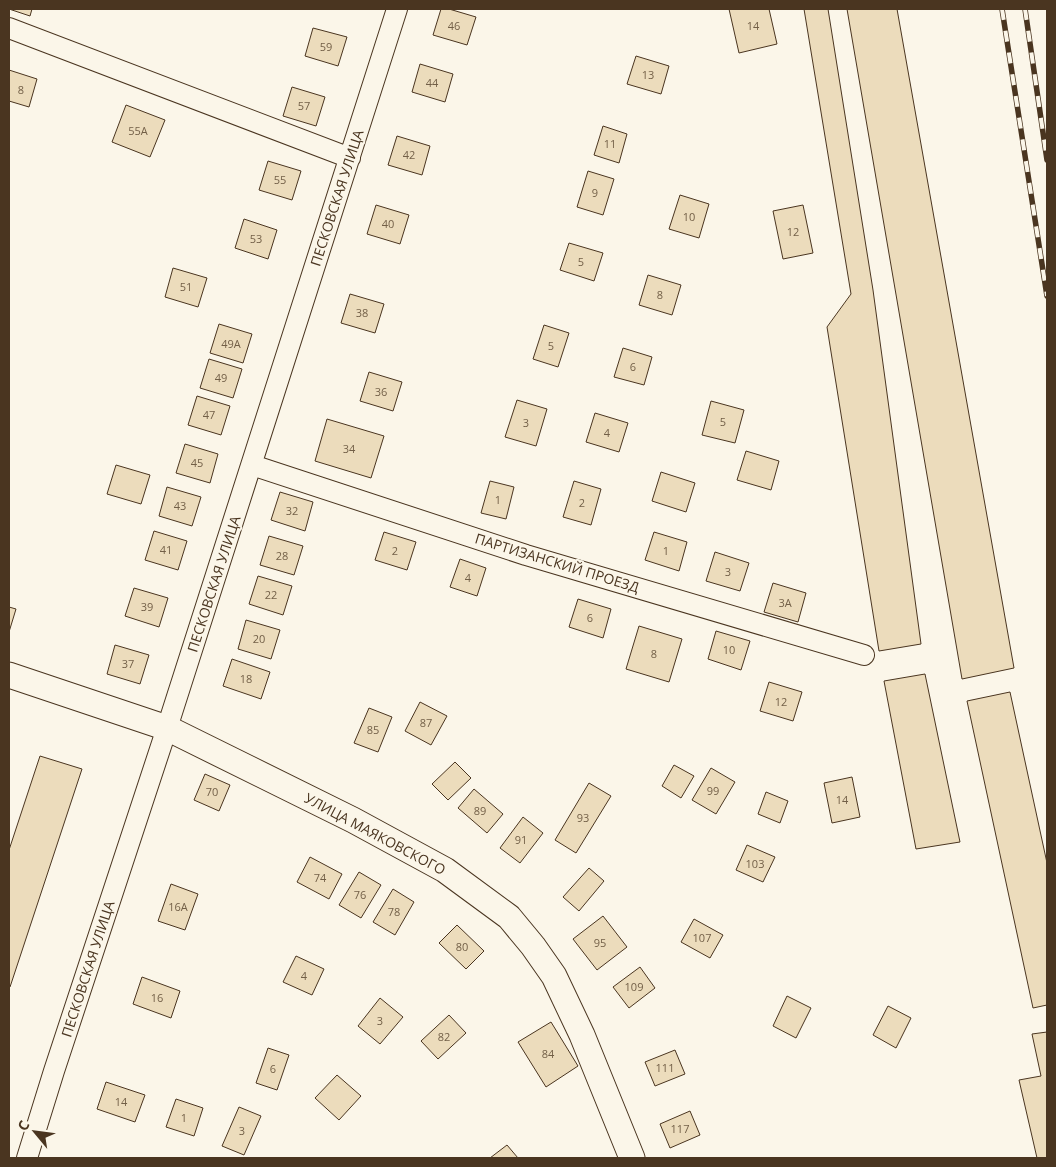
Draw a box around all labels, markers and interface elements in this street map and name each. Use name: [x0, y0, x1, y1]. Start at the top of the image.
house number: 46: [448, 18, 460, 33]
house number: 14: [747, 18, 760, 33]
house number: 59: [320, 39, 332, 54]
house number: 13: [642, 67, 654, 82]
house number: 44: [426, 75, 439, 90]
house number: 8: [18, 82, 24, 97]
house number: 57: [298, 98, 310, 113]
house number: 55А: [128, 123, 148, 138]
street label: ПЕСКОВСКАЯ УЛИЦА: [306, 127, 368, 268]
house number: 11: [604, 136, 616, 151]
house number: 42: [403, 147, 415, 162]
house number: 55: [274, 172, 286, 187]
house number: 9: [592, 185, 598, 200]
house number: 10: [683, 209, 695, 224]
house number: 40: [382, 216, 394, 231]
house number: 12: [787, 224, 799, 239]
house number: 53: [250, 231, 262, 246]
house number: 5: [578, 254, 584, 269]
house number: 51: [180, 279, 192, 294]
house number: 8: [657, 287, 663, 302]
house number: 38: [356, 305, 368, 320]
house number: 49А: [221, 336, 241, 351]
house number: 5: [548, 338, 554, 353]
house number: 6: [630, 359, 636, 374]
house number: 49: [215, 370, 227, 385]
house number: 36: [375, 384, 387, 399]
house number: 47: [203, 407, 215, 422]
house number: 5: [720, 414, 726, 429]
house number: 3: [523, 415, 529, 430]
house number: 4: [604, 425, 611, 440]
house number: 34: [343, 441, 356, 456]
house number: 45: [191, 455, 203, 470]
house number: 1: [495, 492, 501, 507]
house number: 2: [579, 495, 585, 510]
house number: 43: [174, 498, 186, 513]
house number: 32: [286, 503, 298, 518]
street label: ПЕСКОВСКАЯ УЛИЦА: [183, 513, 245, 654]
street label: ПАРТИЗАНСКИЙ ПРОЕЗД: [473, 529, 642, 597]
house number: 41: [160, 542, 172, 557]
house number: 2: [392, 543, 398, 558]
house number: 1: [663, 543, 669, 558]
house number: 28: [276, 548, 288, 563]
house number: 3: [725, 564, 731, 579]
house number: 4: [465, 570, 472, 585]
house number: 22: [265, 587, 277, 602]
house number: 3А: [778, 595, 792, 610]
house number: 39: [141, 599, 153, 614]
house number: 6: [587, 610, 593, 625]
house number: 20: [253, 631, 265, 646]
house number: 10: [723, 642, 735, 657]
house number: 8: [651, 646, 657, 661]
house number: 37: [122, 656, 134, 671]
house number: 18: [240, 671, 252, 686]
house number: 12: [775, 694, 787, 709]
house number: 87: [420, 715, 432, 730]
house number: 85: [367, 722, 379, 737]
house number: 99: [707, 783, 719, 798]
house number: 70: [206, 784, 218, 799]
street label: УЛИЦА МАЯКОВСКОГО: [301, 788, 449, 879]
house number: 14: [836, 792, 849, 807]
house number: 89: [474, 803, 486, 818]
house number: 93: [577, 810, 589, 825]
house number: 91: [515, 832, 527, 847]
house number: 103: [746, 856, 764, 871]
house number: 74: [314, 870, 327, 885]
house number: 76: [354, 887, 366, 902]
street label: ПЕСКОВСКАЯ УЛИЦА: [57, 898, 119, 1039]
house number: 16А: [168, 899, 188, 914]
house number: 78: [388, 904, 400, 919]
house number: 107: [693, 930, 711, 945]
house number: 95: [594, 935, 606, 950]
house number: 80: [456, 939, 468, 954]
house number: 4: [301, 968, 308, 983]
house number: 109: [625, 979, 643, 994]
house number: 16: [151, 990, 163, 1005]
house number: 3: [377, 1013, 383, 1028]
house number: 82: [438, 1029, 450, 1044]
house number: 84: [542, 1046, 555, 1061]
house number: 111: [656, 1060, 674, 1075]
house number: 6: [270, 1061, 276, 1076]
house number: 14: [115, 1094, 128, 1109]
north arrow: [10, 1107, 60, 1157]
house number: 1: [181, 1110, 187, 1125]
text: С: [13, 1117, 34, 1134]
house number: 117: [671, 1121, 689, 1136]
house number: 3: [239, 1123, 245, 1138]

